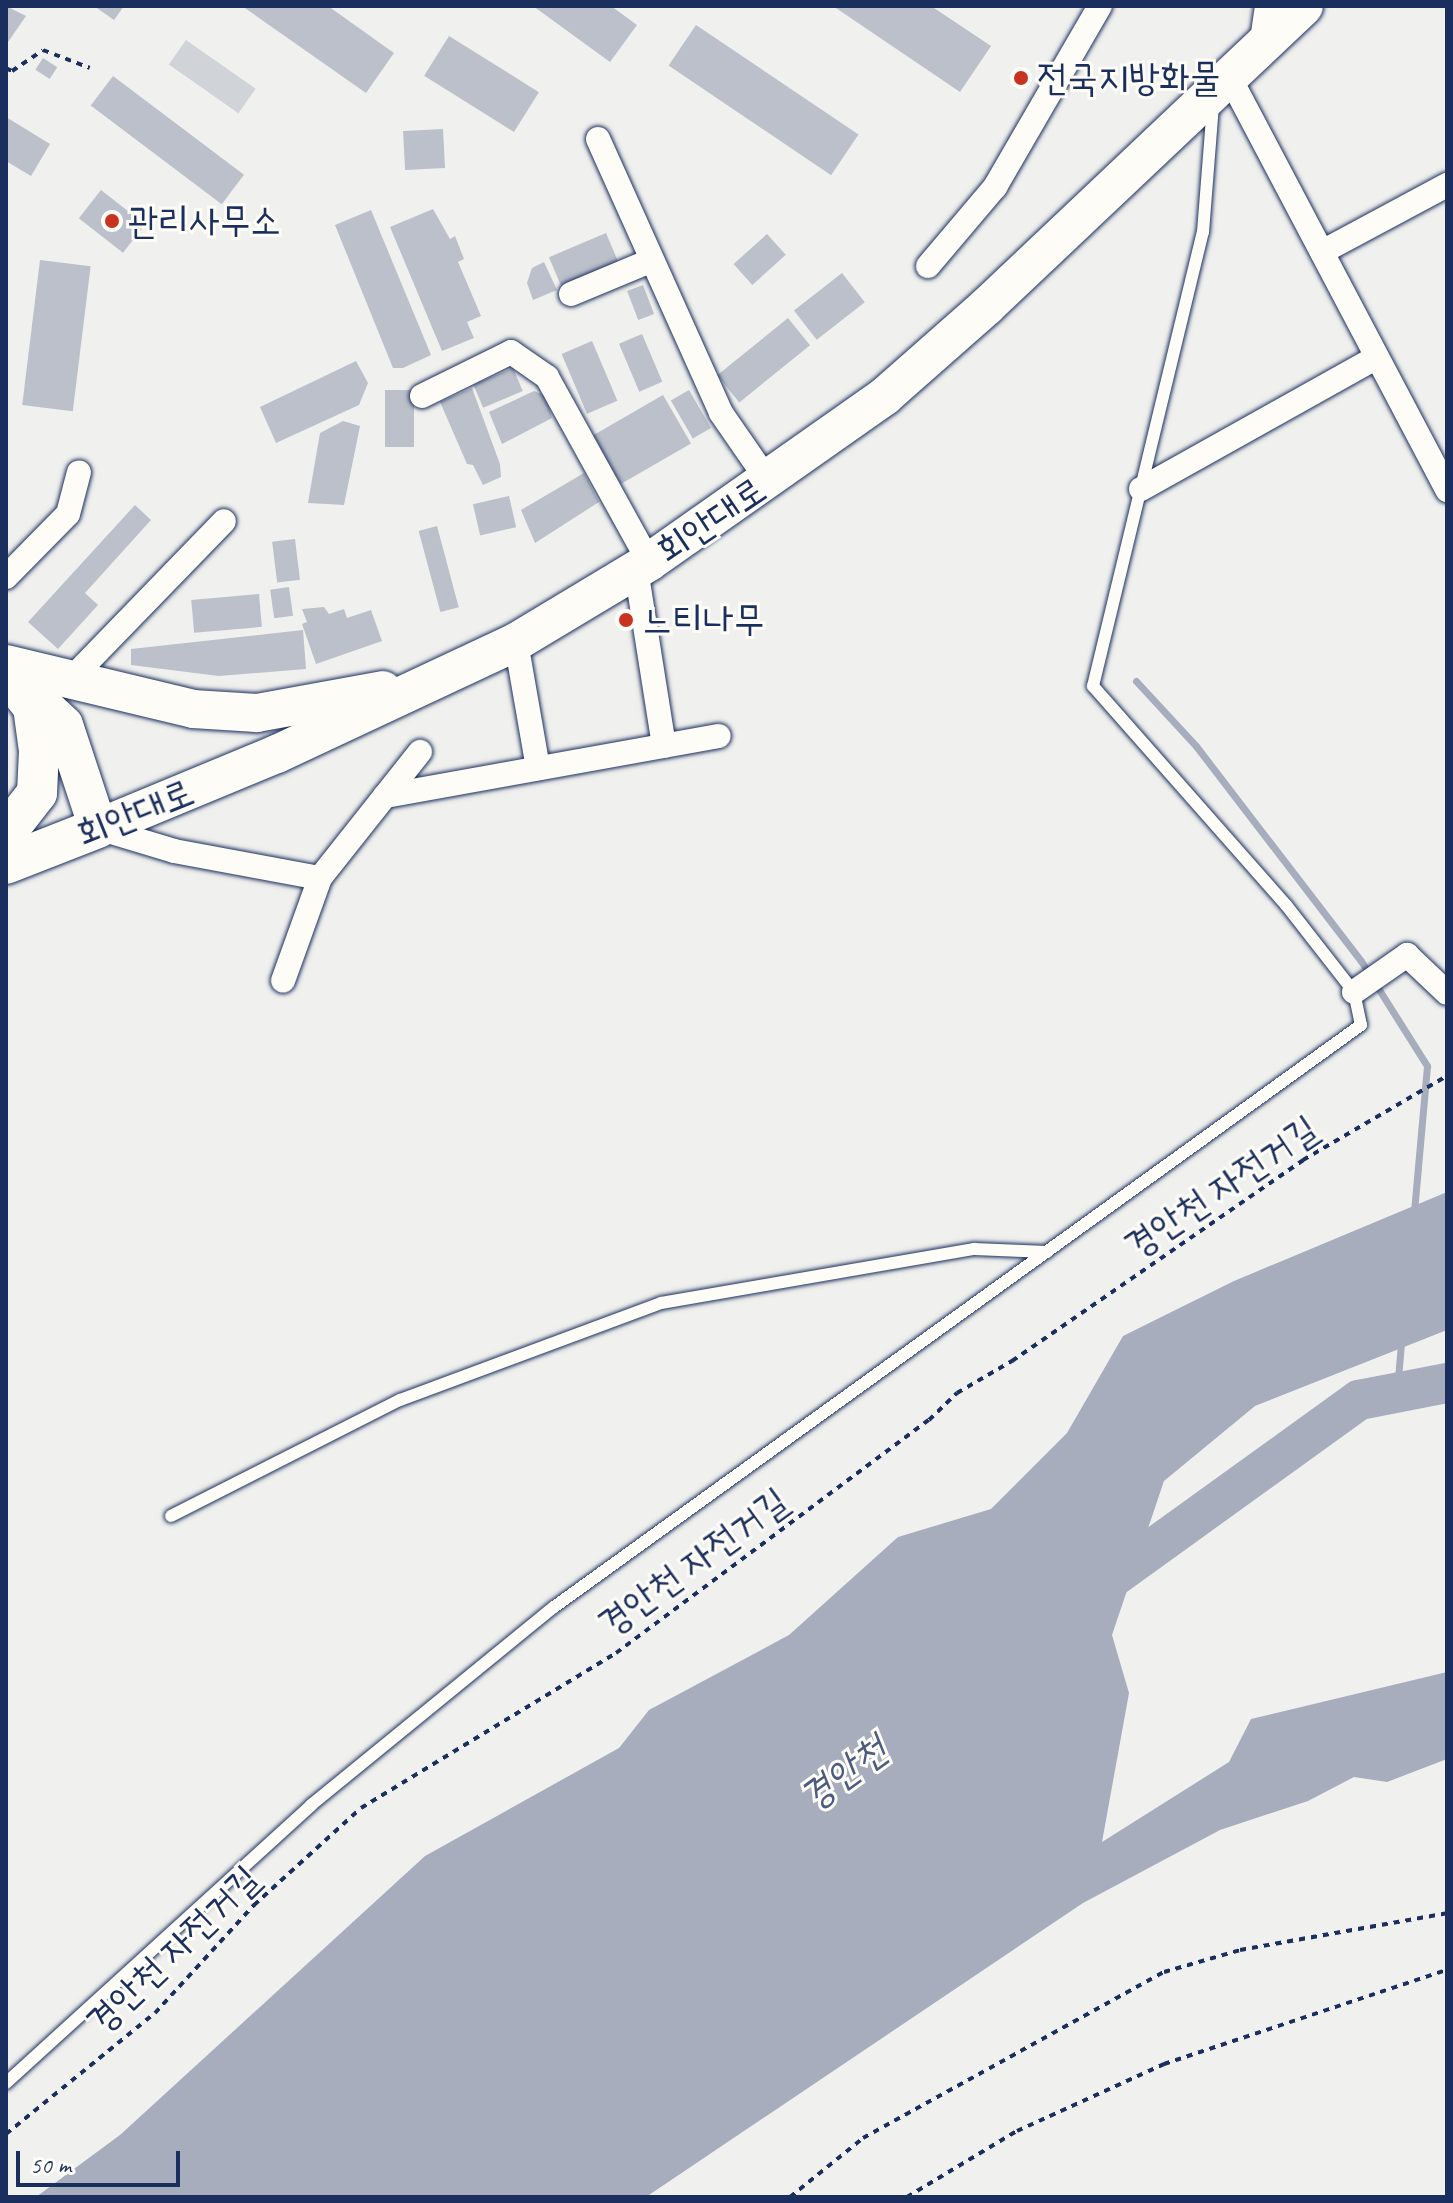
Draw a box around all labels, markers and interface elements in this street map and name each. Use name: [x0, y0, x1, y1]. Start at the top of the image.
place label: 전국지방화물: [1037, 55, 1220, 101]
marker: 전국지방화물: [1012, 69, 1030, 87]
place label: 관리사무소: [128, 198, 281, 244]
marker: 관리사무소: [103, 212, 121, 230]
street label: 회안대로: [648, 467, 774, 573]
place label: 느티나무: [642, 597, 764, 643]
marker: 느티나무: [617, 611, 635, 629]
street label: 회안대로: [70, 769, 200, 857]
street label: 경안천 자전거길: [1116, 1106, 1326, 1268]
street label: 경안천 자전거길: [589, 1478, 797, 1646]
water label: 경안천: [790, 1725, 896, 1821]
street label: 경안천 자전거길: [77, 1856, 269, 2044]
scale bar: [20, 2135, 184, 2185]
text: 50 m: [30, 2150, 71, 2180]

